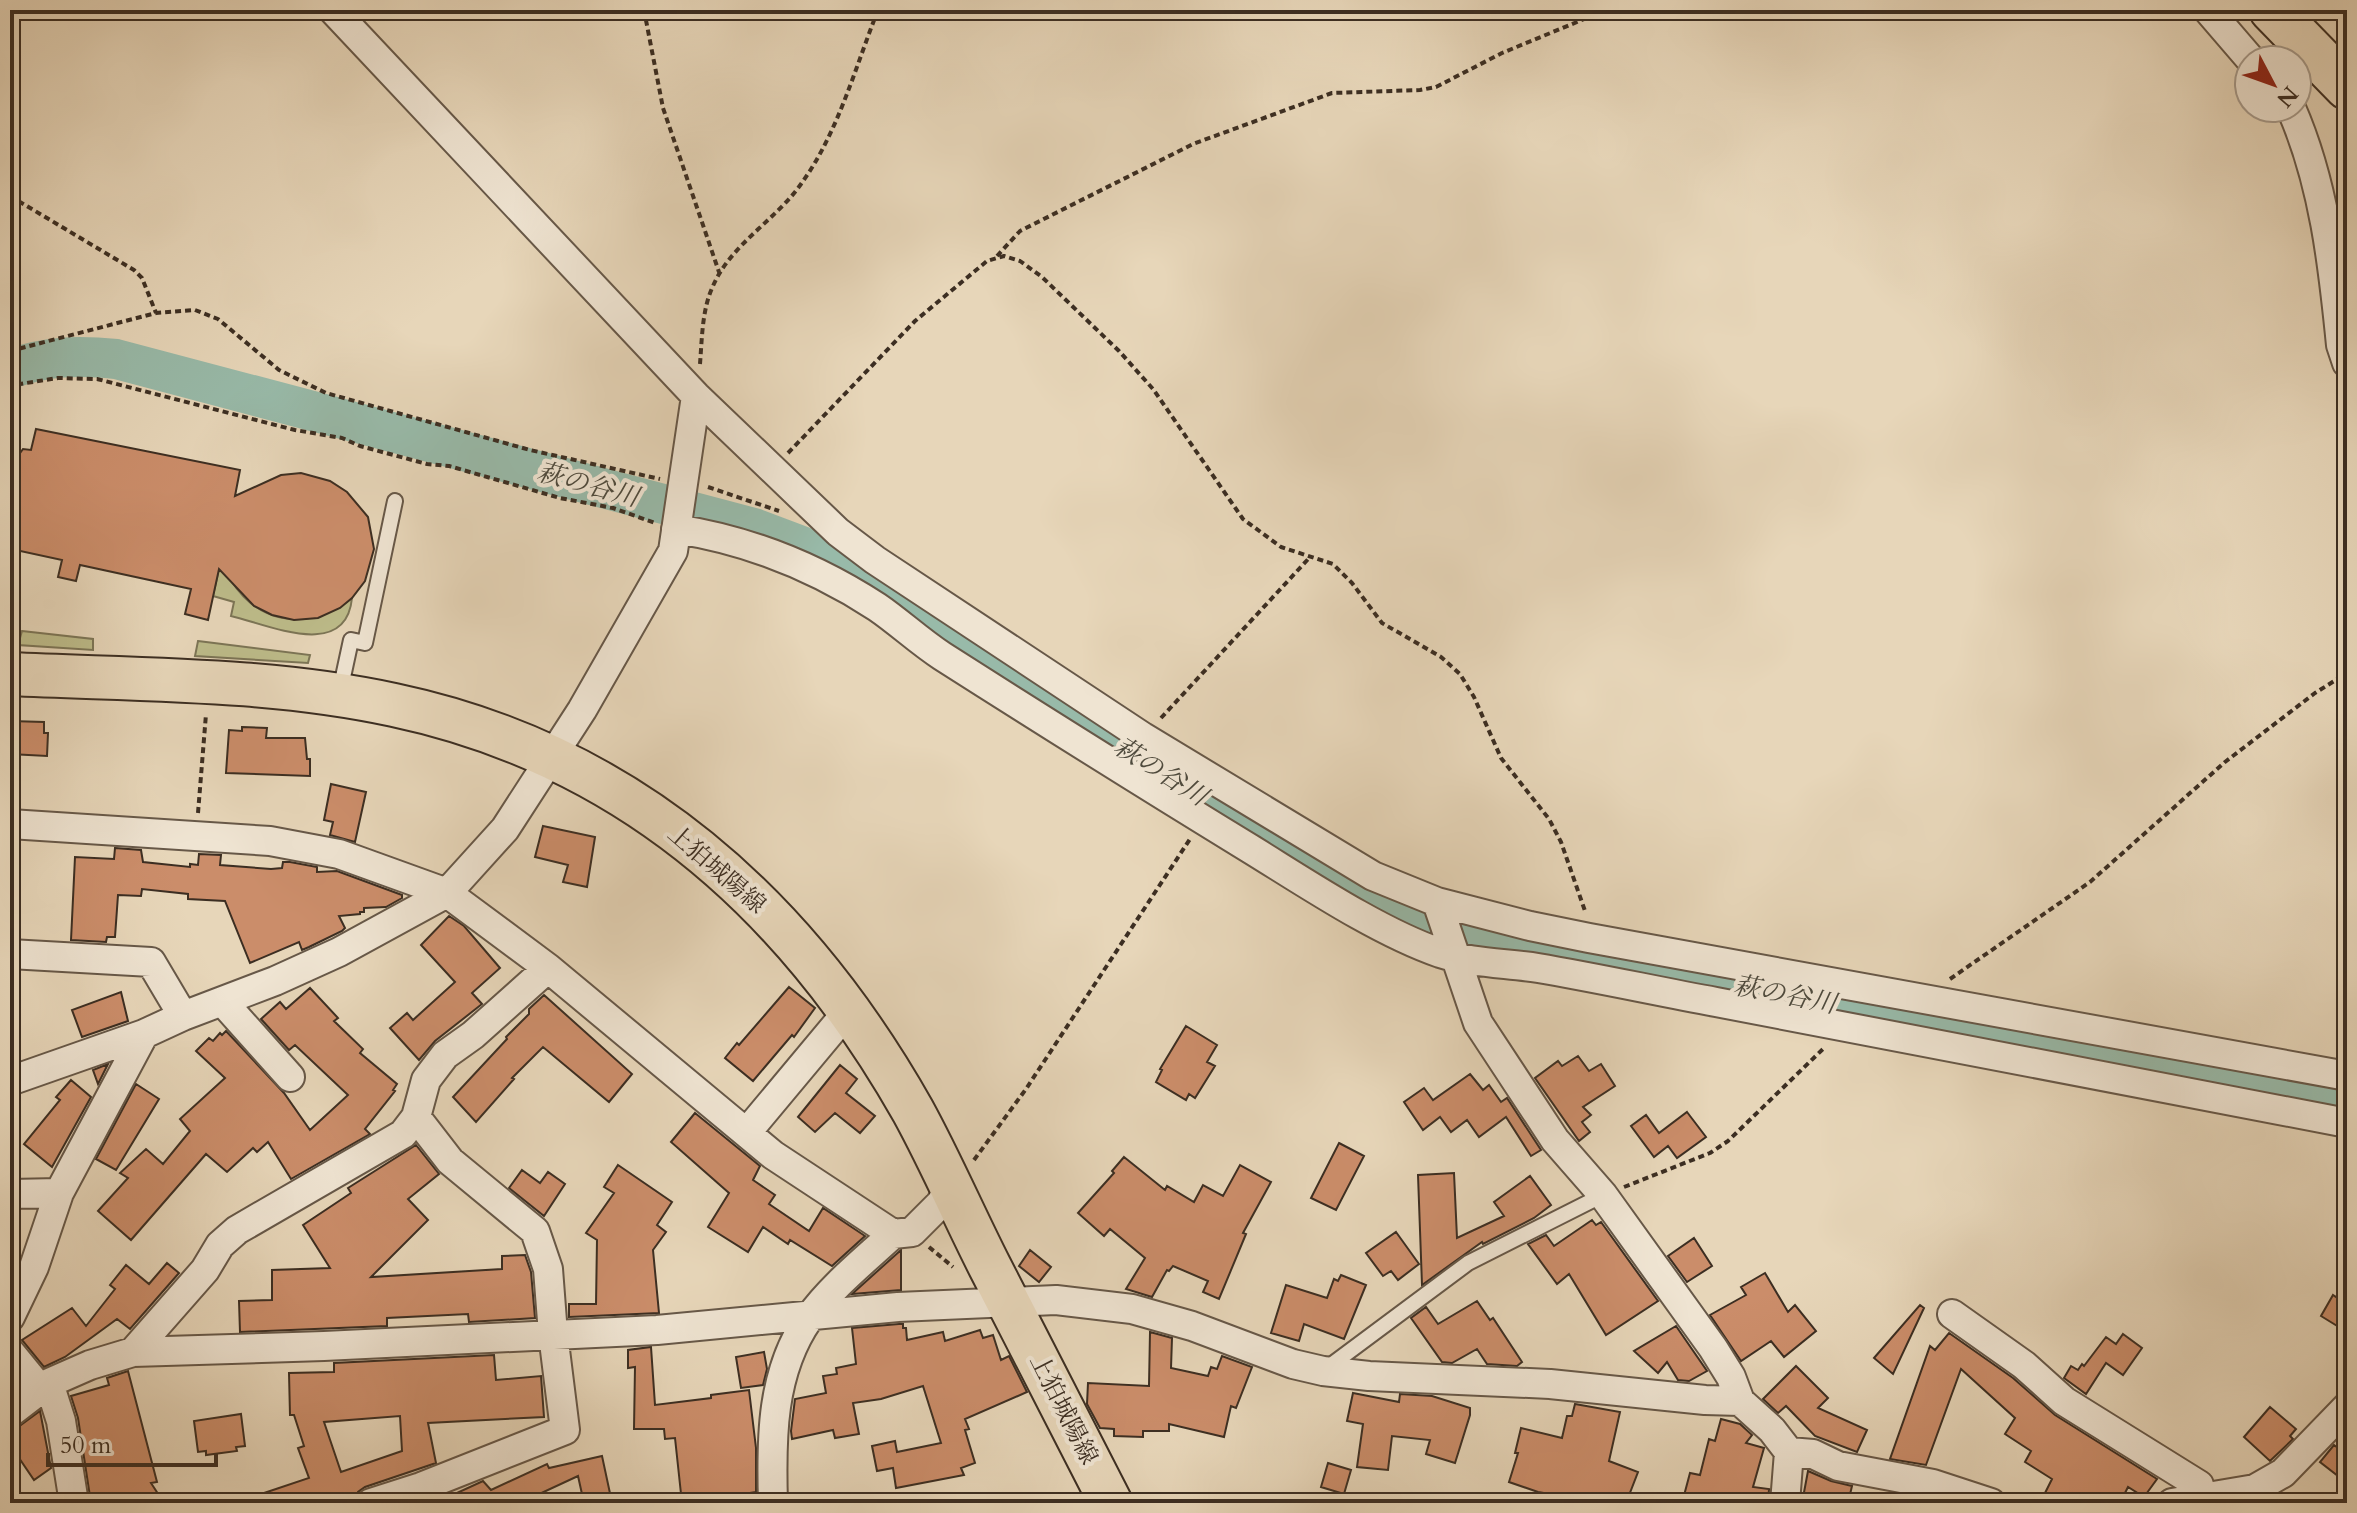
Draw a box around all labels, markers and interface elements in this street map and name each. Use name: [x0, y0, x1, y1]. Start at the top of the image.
north arrow: [2233, 44, 2313, 124]
text: N: [2270, 79, 2305, 114]
water label: 萩の谷川: [533, 454, 646, 516]
water label: 萩の谷川: [1107, 729, 1217, 815]
street label: 上狛城陽線: [661, 818, 773, 921]
water label: 萩の谷川: [1731, 967, 1842, 1022]
street label: 上狛城陽線: [1022, 1348, 1105, 1470]
scale bar: [48, 1417, 216, 1467]
text: 50 m: [60, 1429, 112, 1462]

